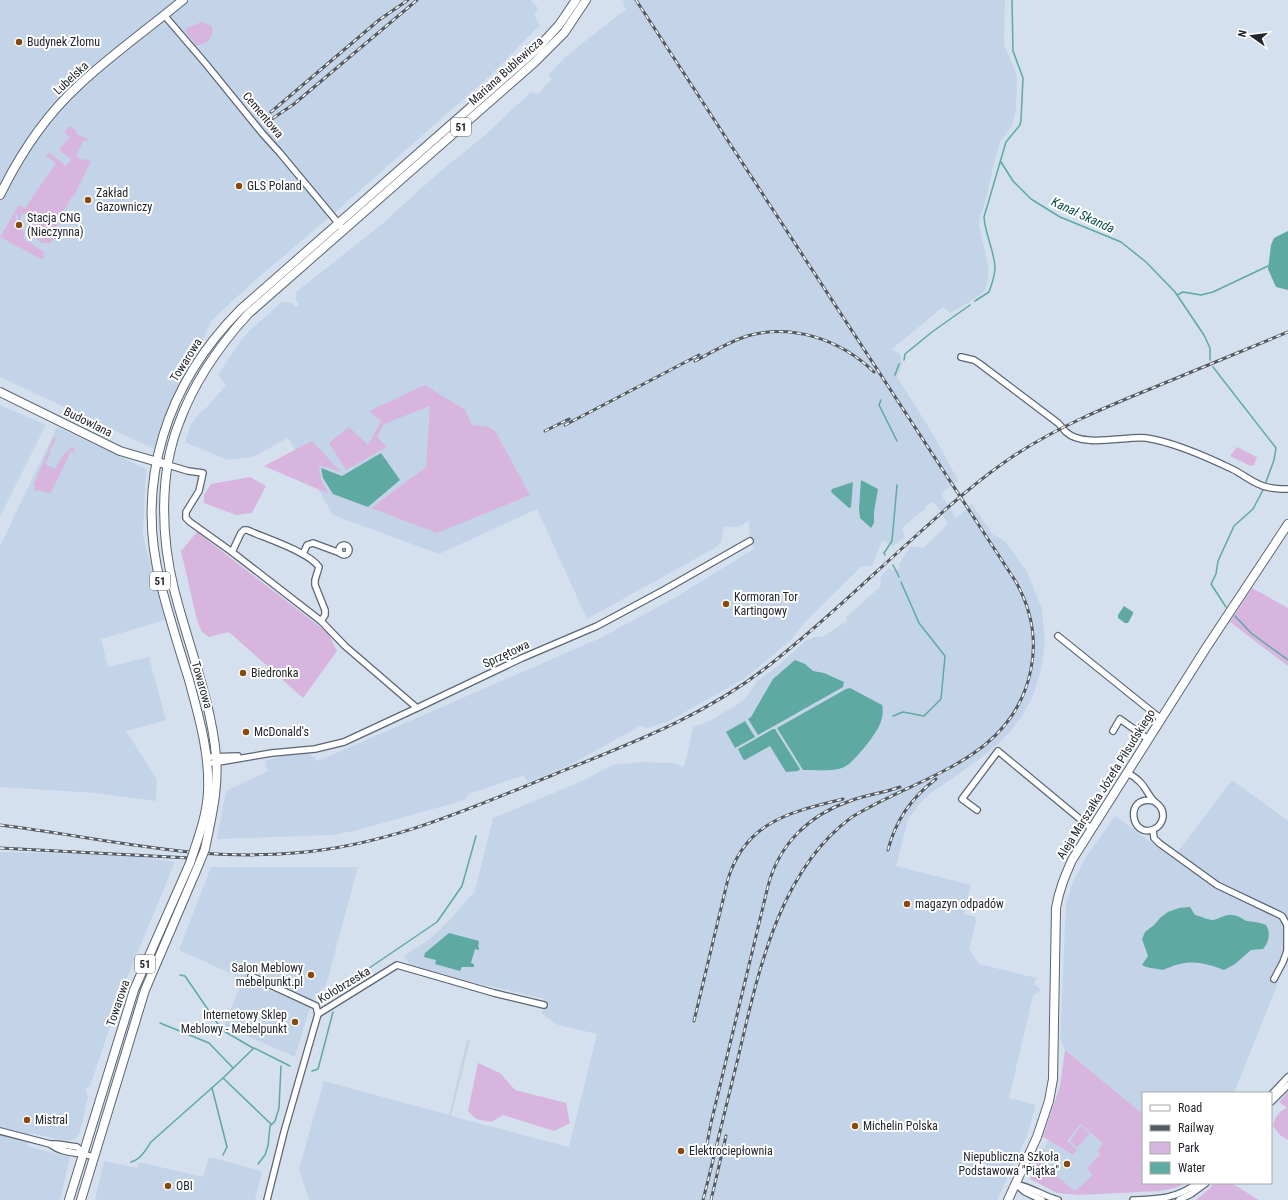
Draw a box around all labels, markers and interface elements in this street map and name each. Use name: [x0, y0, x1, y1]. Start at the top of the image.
north arrow: [1232, 16, 1272, 56]
text: N: [1236, 29, 1250, 39]
street label: Mariana Bublewicza: [466, 34, 546, 108]
place label: Budynek Złomu: [27, 35, 100, 49]
marker: Budynek Złomu: [14, 37, 24, 47]
street label: Lubelska: [51, 58, 91, 98]
street label: Cementowa: [240, 89, 286, 141]
road number: 51: [451, 118, 471, 136]
place label: GLS Poland: [247, 179, 302, 193]
marker: GLS Poland: [234, 181, 244, 191]
place label: Zakład Gazowniczy: [96, 186, 152, 214]
water label: Kanał Skanda: [1049, 194, 1117, 236]
marker: Zakład Gazowniczy: [83, 195, 93, 205]
place label: Stacja CNG (Nieczynna): [27, 211, 84, 239]
marker: Stacja CNG (Nieczynna): [14, 220, 24, 230]
street label: Towarowa: [167, 336, 205, 384]
street label: Budowlana: [61, 404, 115, 440]
road number: 51: [150, 572, 170, 590]
place label: Kormoran Tor Kartingowy: [734, 590, 798, 618]
marker: Kormoran Tor Kartingowy: [721, 599, 731, 609]
street label: Sprzętowa: [481, 637, 532, 671]
street label: Towarowa: [189, 660, 215, 710]
place label: Biedronka: [251, 666, 299, 680]
marker: Biedronka: [238, 668, 248, 678]
street label: Aleja Marszałka Józefa Piłsudskiego: [1054, 706, 1158, 862]
place label: McDonald's: [254, 725, 309, 739]
marker: McDonald's: [241, 727, 251, 737]
place label: magazyn odpadów: [915, 897, 1004, 911]
marker: magazyn odpadów: [902, 899, 912, 909]
road number: 51: [135, 955, 155, 973]
place label: Salon Meblowy mebelpunkt.pl: [232, 961, 303, 989]
street label: Kołobrzeska: [315, 964, 373, 1006]
marker: Salon Meblowy mebelpunkt.pl: [306, 970, 316, 980]
street label: Towarowa: [104, 978, 133, 1028]
place label: Internetowy Sklep Meblowy - Mebelpunkt: [181, 1008, 287, 1036]
marker: Internetowy Sklep Meblowy - Mebelpunkt: [290, 1017, 300, 1027]
legend: [1142, 1092, 1272, 1184]
text: Road: [1178, 1101, 1202, 1115]
place label: Mistral: [35, 1113, 68, 1127]
marker: Mistral: [22, 1115, 32, 1125]
place label: Michelin Polska: [863, 1119, 938, 1133]
marker: Michelin Polska: [850, 1121, 860, 1131]
text: Railway: [1178, 1121, 1214, 1135]
text: Park: [1178, 1141, 1200, 1155]
place label: Elektrociepłownia: [689, 1144, 773, 1158]
marker: Elektrociepłownia: [676, 1146, 686, 1156]
place label: Niepubliczna Szkoła Podstawowa "Piątka": [958, 1150, 1059, 1178]
marker: Niepubliczna Szkoła Podstawowa "Piątka": [1062, 1159, 1072, 1169]
text: Water: [1178, 1161, 1206, 1175]
place label: OBI: [176, 1179, 193, 1193]
marker: OBI: [163, 1181, 173, 1191]

